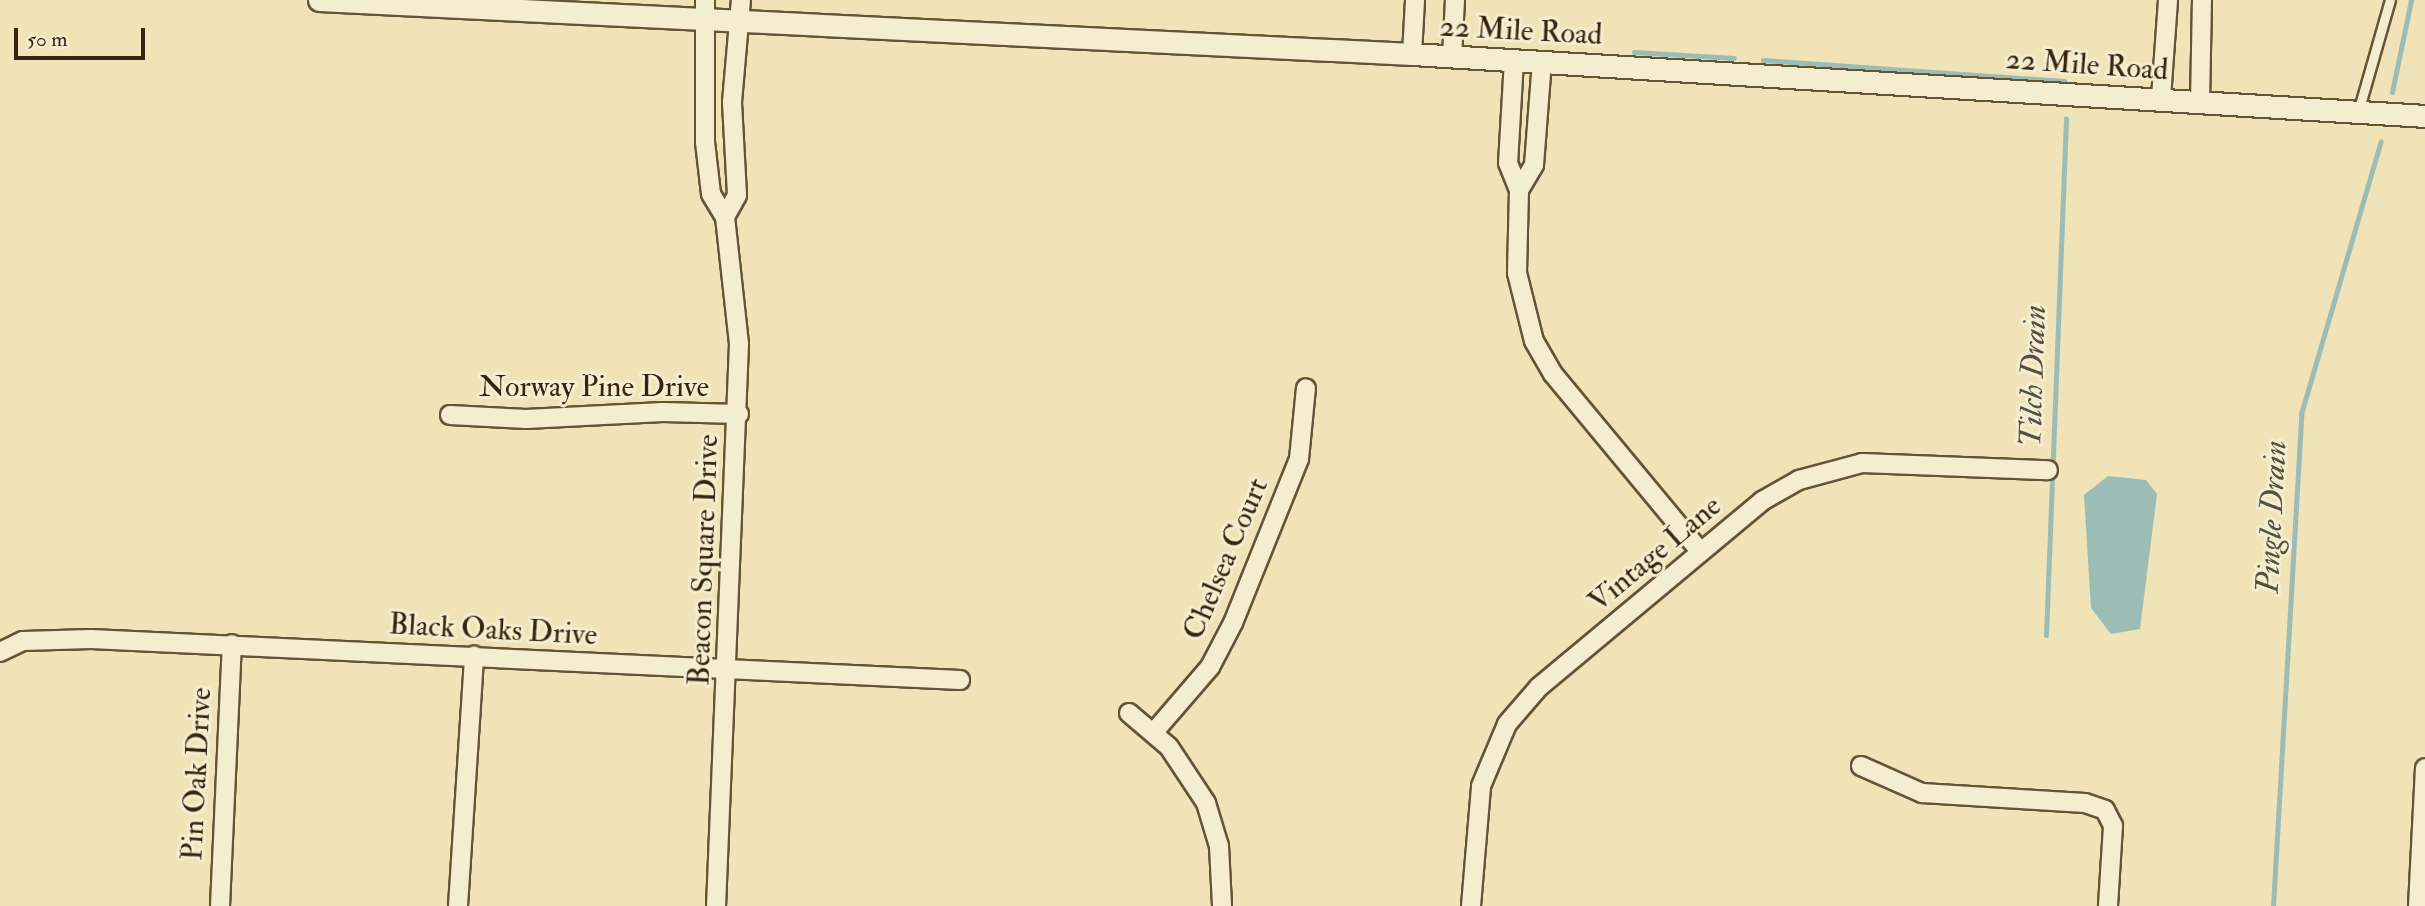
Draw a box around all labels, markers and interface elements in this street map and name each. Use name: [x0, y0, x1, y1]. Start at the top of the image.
street label: 22 Mile Road: [1439, 9, 1603, 53]
scale bar: [18, 14, 149, 58]
text: 50 m: [27, 26, 68, 53]
street label: 22 Mile Road: [2005, 41, 2169, 89]
water label: Tilch Drain: [2011, 304, 2055, 448]
street label: Norway Pine Drive: [479, 369, 709, 405]
street label: Beacon Square Drive: [682, 434, 726, 686]
water label: Pingle Drain: [2249, 439, 2295, 595]
street label: Chelsea Court: [1176, 473, 1276, 645]
street label: Vintage Lane: [1581, 488, 1729, 620]
street label: Black Oaks Drive: [388, 607, 598, 653]
street label: Pin Oak Drive: [174, 687, 220, 861]

